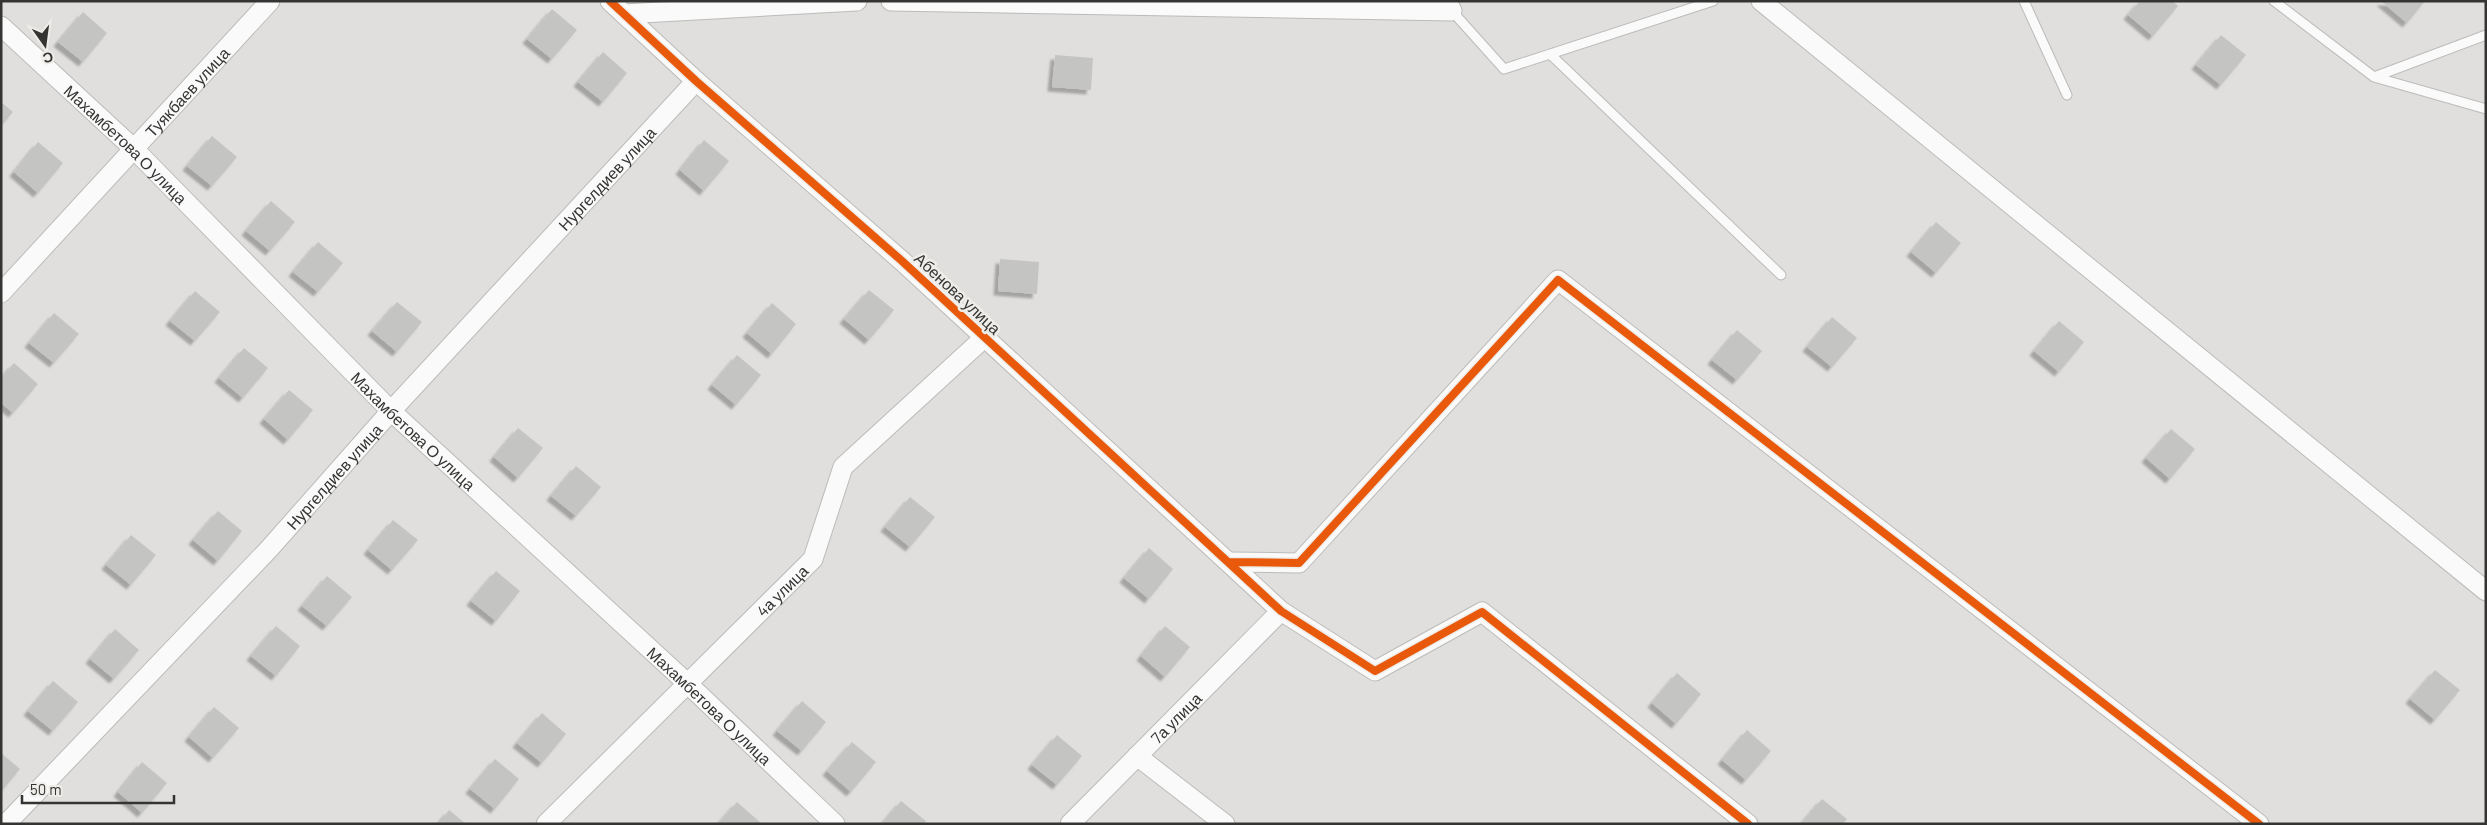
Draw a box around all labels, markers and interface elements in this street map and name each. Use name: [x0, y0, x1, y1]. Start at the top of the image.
north arrow: [20, 20, 70, 70]
street label: Туякбаев улица: [141, 43, 233, 140]
text: С: [41, 49, 55, 68]
street label: Махамбетова О улица: [61, 80, 192, 208]
street label: Нургелдиев улица: [554, 122, 659, 234]
street label: Абенова улица: [911, 248, 1005, 338]
street label: Махамбетова О улица: [348, 367, 480, 494]
street label: Нургелдиев улица: [282, 419, 385, 533]
street label: 4а улица: [752, 560, 811, 620]
street label: Махамбетова О улица: [644, 642, 776, 768]
street label: 7а улица: [1146, 688, 1205, 747]
scale bar: [22, 772, 175, 804]
text: 50 m: [30, 780, 62, 798]

